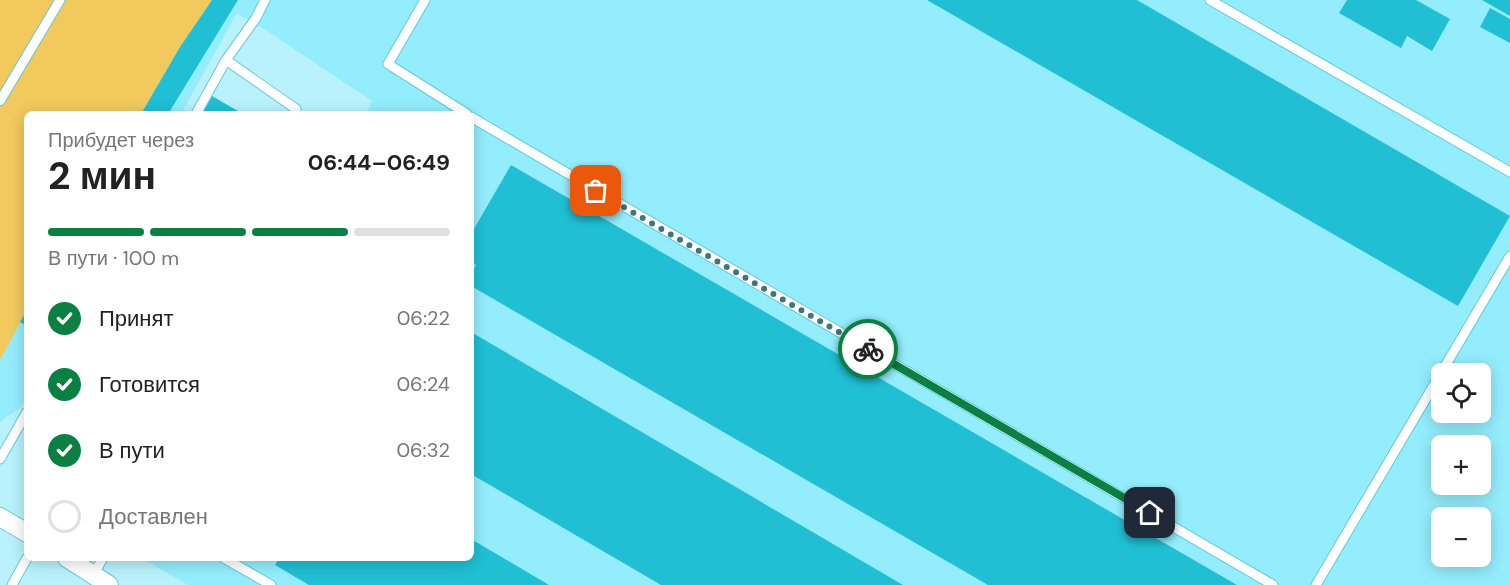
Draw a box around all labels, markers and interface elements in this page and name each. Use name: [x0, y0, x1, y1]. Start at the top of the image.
text: Прибудет через: [48, 127, 194, 153]
text: 06:44–06:49: [308, 148, 450, 177]
text: 2 мин: [48, 150, 156, 201]
pin: [570, 165, 621, 216]
icon: bag: [579, 174, 612, 207]
text: В пути · 100 m: [48, 245, 179, 271]
icon: check: [48, 302, 81, 335]
text: Принят: [99, 304, 173, 333]
text: 06:22: [397, 305, 450, 331]
courier: [838, 319, 898, 379]
icon: bike: [852, 333, 885, 366]
map controls: [1431, 363, 1491, 567]
button: locate: [1431, 363, 1491, 423]
icon: check: [48, 368, 81, 401]
text: Готовится: [99, 370, 200, 399]
text: 06:24: [396, 371, 450, 397]
icon: check: [48, 434, 81, 467]
button: +: [1431, 435, 1491, 495]
text: В пути: [99, 436, 165, 465]
text: 06:32: [396, 437, 450, 463]
pin: [1124, 487, 1175, 538]
icon: home: [1133, 496, 1166, 529]
text: Доставлен: [99, 502, 208, 531]
button: −: [1431, 507, 1491, 567]

